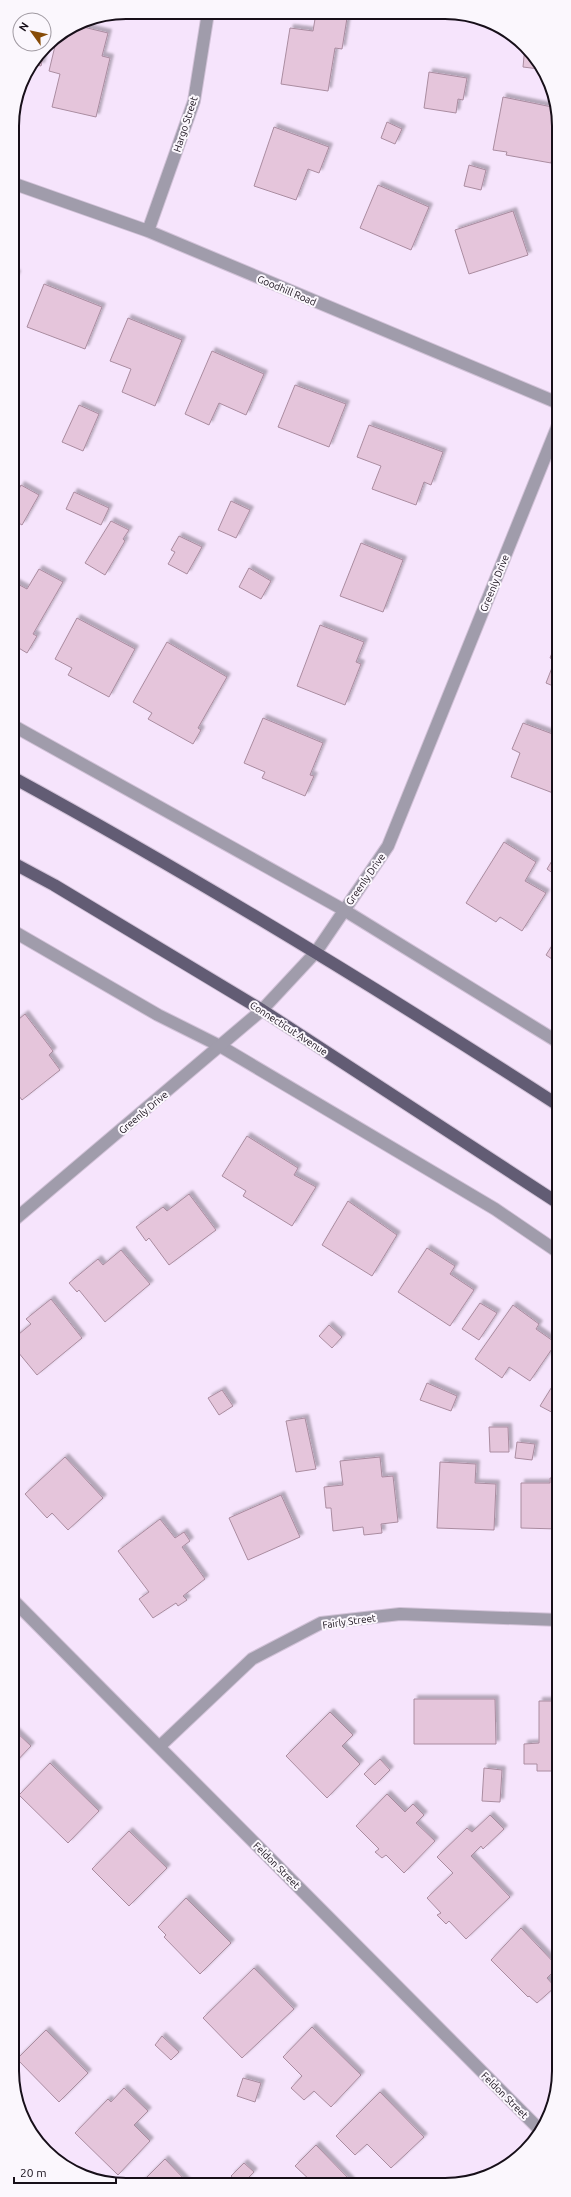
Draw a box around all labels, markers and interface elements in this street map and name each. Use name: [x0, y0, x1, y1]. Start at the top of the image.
north arrow: [12, 12, 52, 52]
text: N: [16, 20, 31, 33]
street label: Hargo Street: [171, 95, 200, 153]
street label: Goodhill Road: [256, 273, 318, 308]
street label: Greenly Drive: [478, 553, 511, 613]
street label: Greenly Drive: [344, 851, 387, 907]
street label: Connecticut Avenue: [248, 999, 330, 1058]
street label: Greenly Drive: [117, 1089, 170, 1136]
street label: Fairly Street: [322, 1612, 377, 1631]
street label: Feldon Street: [251, 1840, 302, 1891]
street label: Feldon Street: [479, 2070, 530, 2121]
scale bar: [14, 2159, 116, 2185]
text: 20 m: [20, 2166, 47, 2179]

